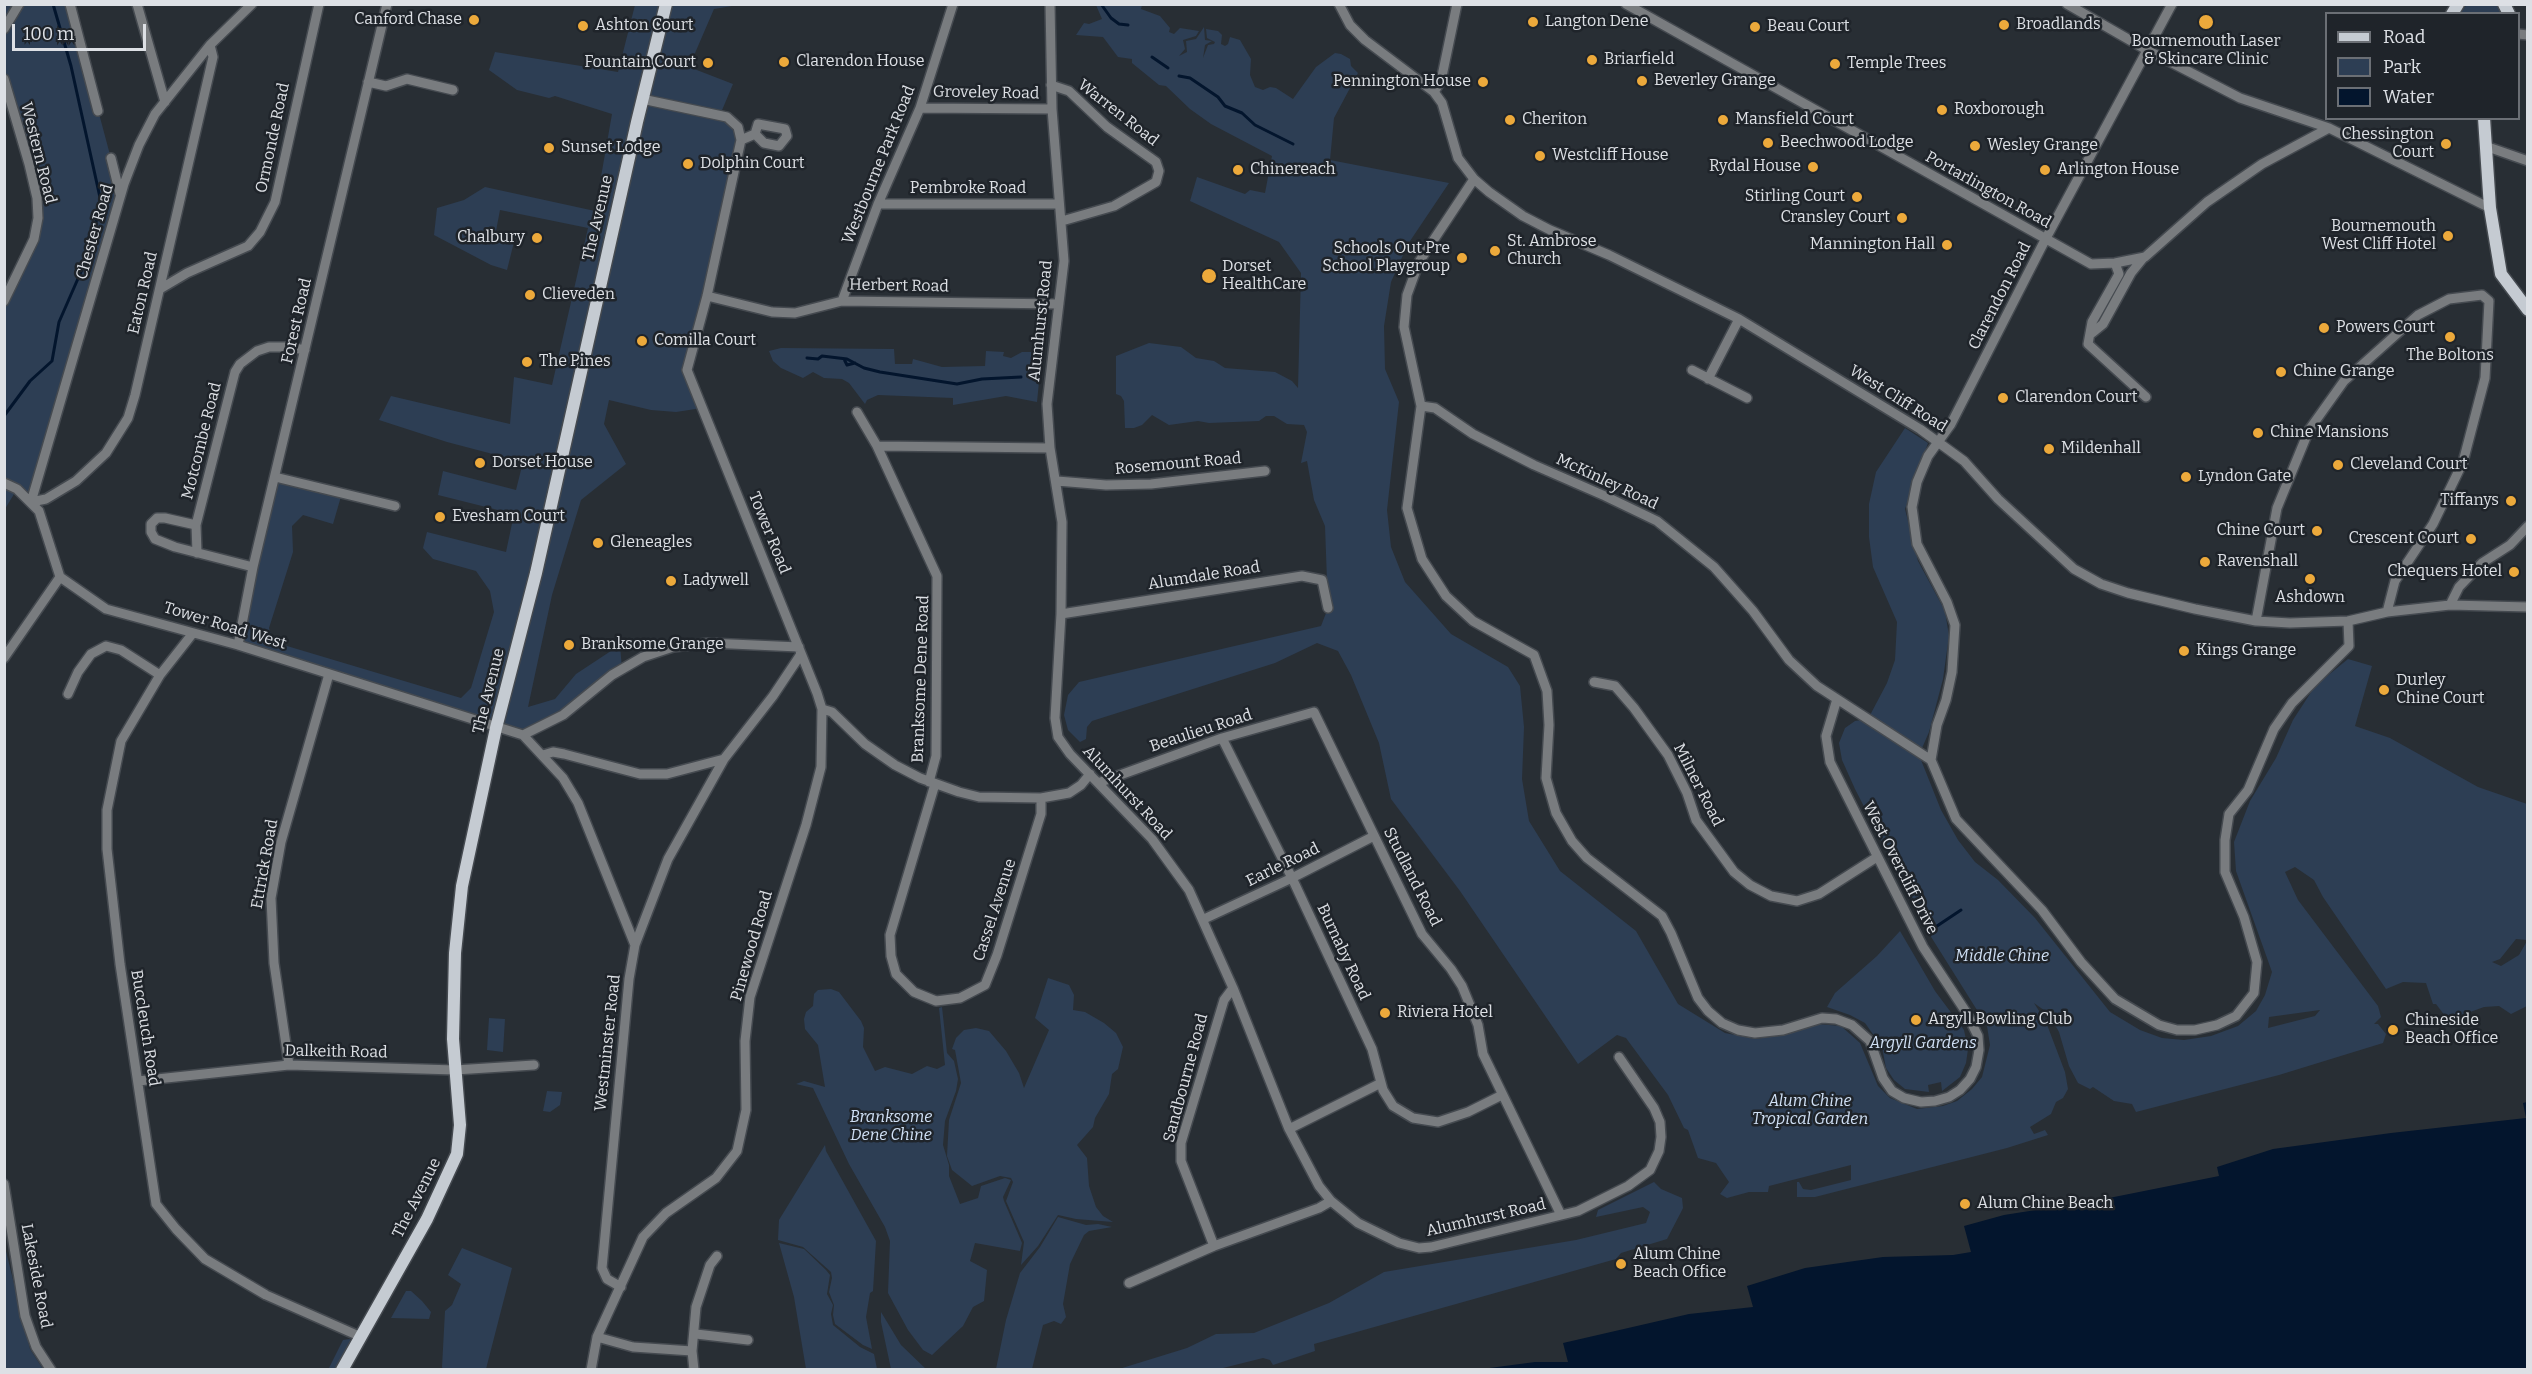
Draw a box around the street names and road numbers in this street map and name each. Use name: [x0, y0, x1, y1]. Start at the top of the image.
street label: Warren Road: [1074, 76, 1162, 150]
street label: Ormonde Road: [252, 81, 294, 195]
street label: Groveley Road: [933, 82, 1039, 104]
street label: Westbourne Park Road: [838, 83, 920, 247]
street label: Western Road: [16, 100, 60, 206]
street label: Portarlington Road: [1922, 147, 2054, 233]
street label: The Avenue: [579, 173, 617, 263]
street label: Pembroke Road: [910, 179, 1026, 199]
street label: Chester Road: [72, 182, 118, 282]
street label: Clarendon Road: [1965, 239, 2035, 353]
street label: Eaton Road: [124, 250, 162, 336]
street label: Alumhurst Road: [1025, 259, 1057, 383]
street label: Forest Road: [278, 276, 316, 366]
street label: Herbert Road: [849, 276, 949, 296]
street label: West Cliff Road: [1846, 361, 1950, 437]
street label: Motcombe Road: [178, 380, 226, 502]
street label: Rosemount Road: [1114, 449, 1242, 479]
street label: McKinley Road: [1553, 450, 1661, 514]
street label: Tower Road: [744, 489, 794, 577]
street label: Alumdale Road: [1147, 558, 1261, 594]
street label: Branksome Dene Road: [908, 595, 934, 763]
street label: Tower Road West: [161, 598, 289, 654]
street label: The Avenue: [469, 646, 509, 736]
street label: Beaulieu Road: [1147, 705, 1255, 757]
street label: Milner Road: [1669, 740, 1727, 830]
street label: Alumhurst Road: [1078, 742, 1176, 844]
street label: West Overcliff Drive: [1858, 798, 1942, 938]
street label: Ettrick Road: [248, 818, 282, 910]
street label: Studland Road: [1379, 824, 1445, 930]
street label: Earle Road: [1243, 839, 1323, 891]
street label: Cassel Avenue: [969, 856, 1021, 964]
street label: Pinewood Road: [727, 889, 777, 1003]
street label: Burnaby Road: [1312, 901, 1374, 1003]
street label: Buccleuch Road: [126, 968, 164, 1088]
street label: Westminster Road: [591, 974, 625, 1112]
street label: Sandbourne Road: [1160, 1012, 1212, 1144]
street label: Dalkeith Road: [284, 1042, 388, 1062]
street label: The Avenue: [389, 1155, 445, 1241]
street label: Alumhurst Road: [1424, 1195, 1548, 1241]
street label: Lakeside Road: [16, 1222, 56, 1330]

